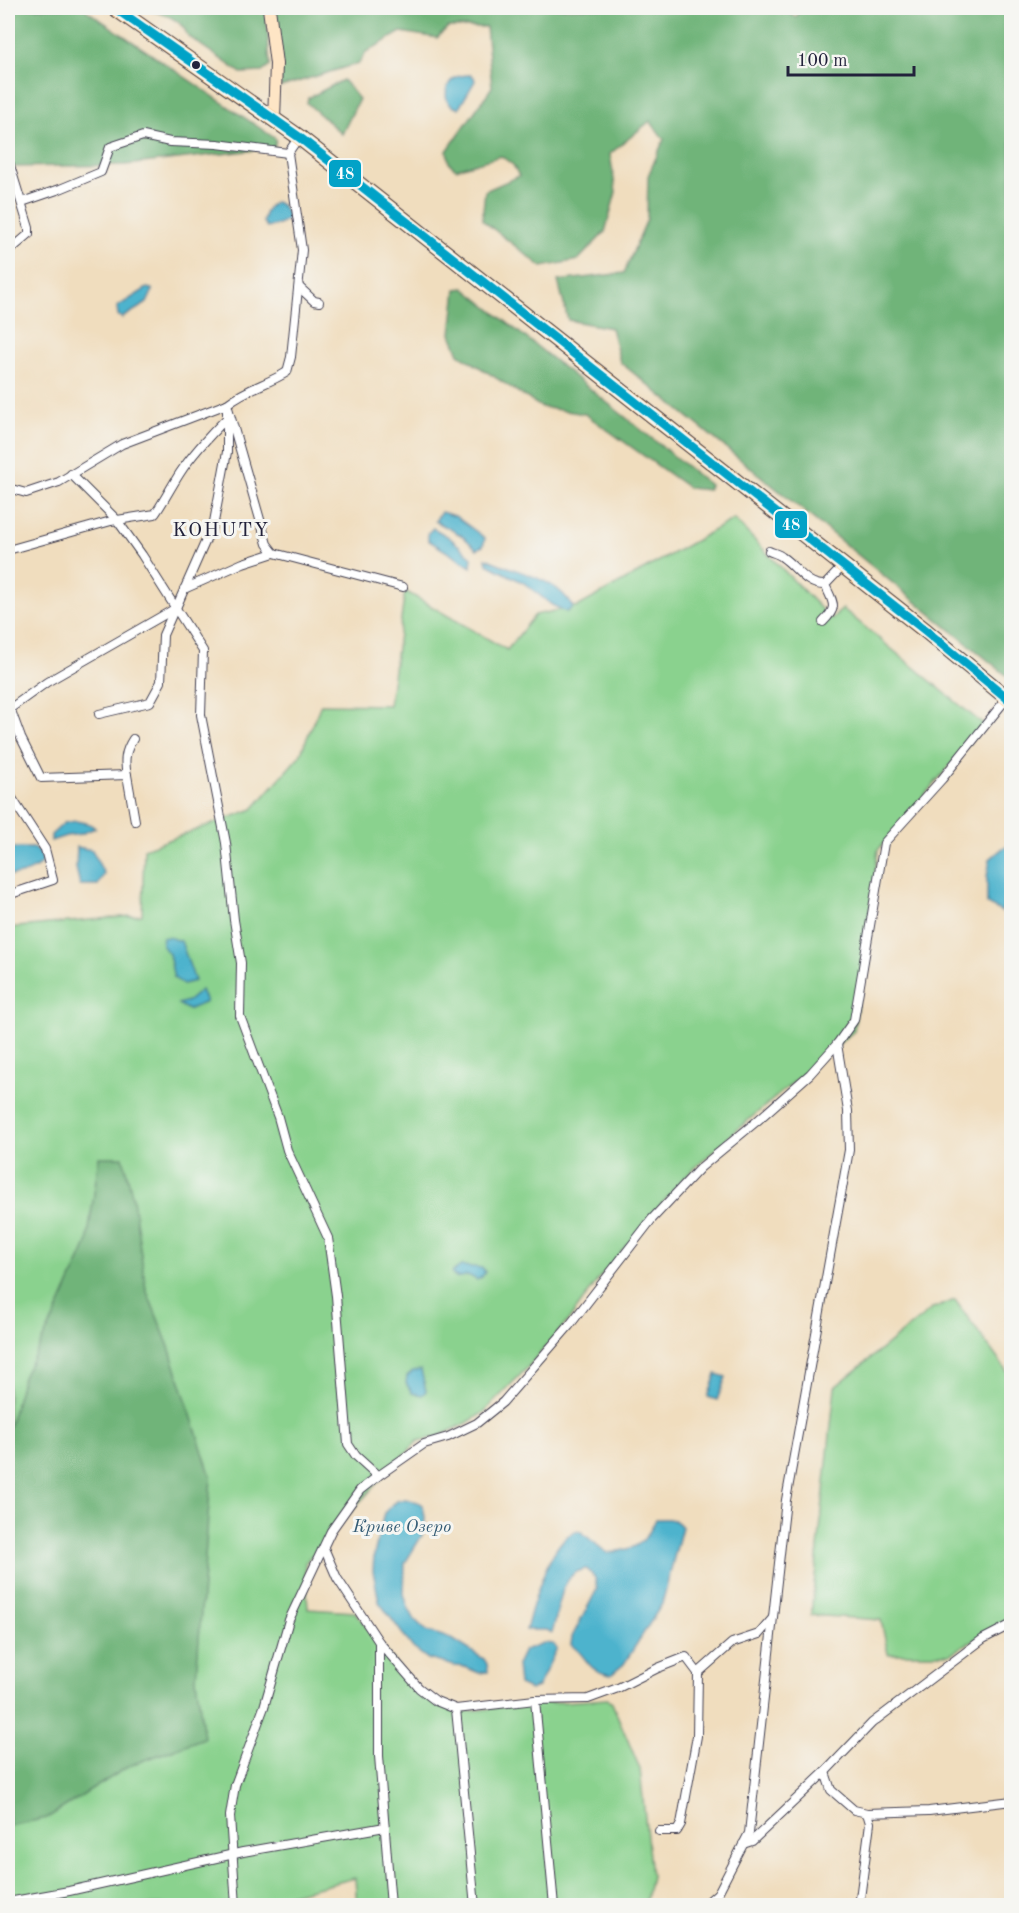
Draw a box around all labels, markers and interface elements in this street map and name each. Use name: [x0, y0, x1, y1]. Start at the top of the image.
scale bar: [788, 39, 914, 77]
text: 100 m: [797, 52, 848, 70]
unlabelled marker: [190, 59, 202, 71]
line badge: 48: [328, 159, 362, 188]
text: 48: [336, 167, 354, 183]
line badge: 48: [774, 510, 808, 539]
text: 48: [782, 518, 800, 534]
district label: KOHUTY: [172, 521, 270, 541]
water label: Криве Озеро: [352, 1518, 451, 1536]

